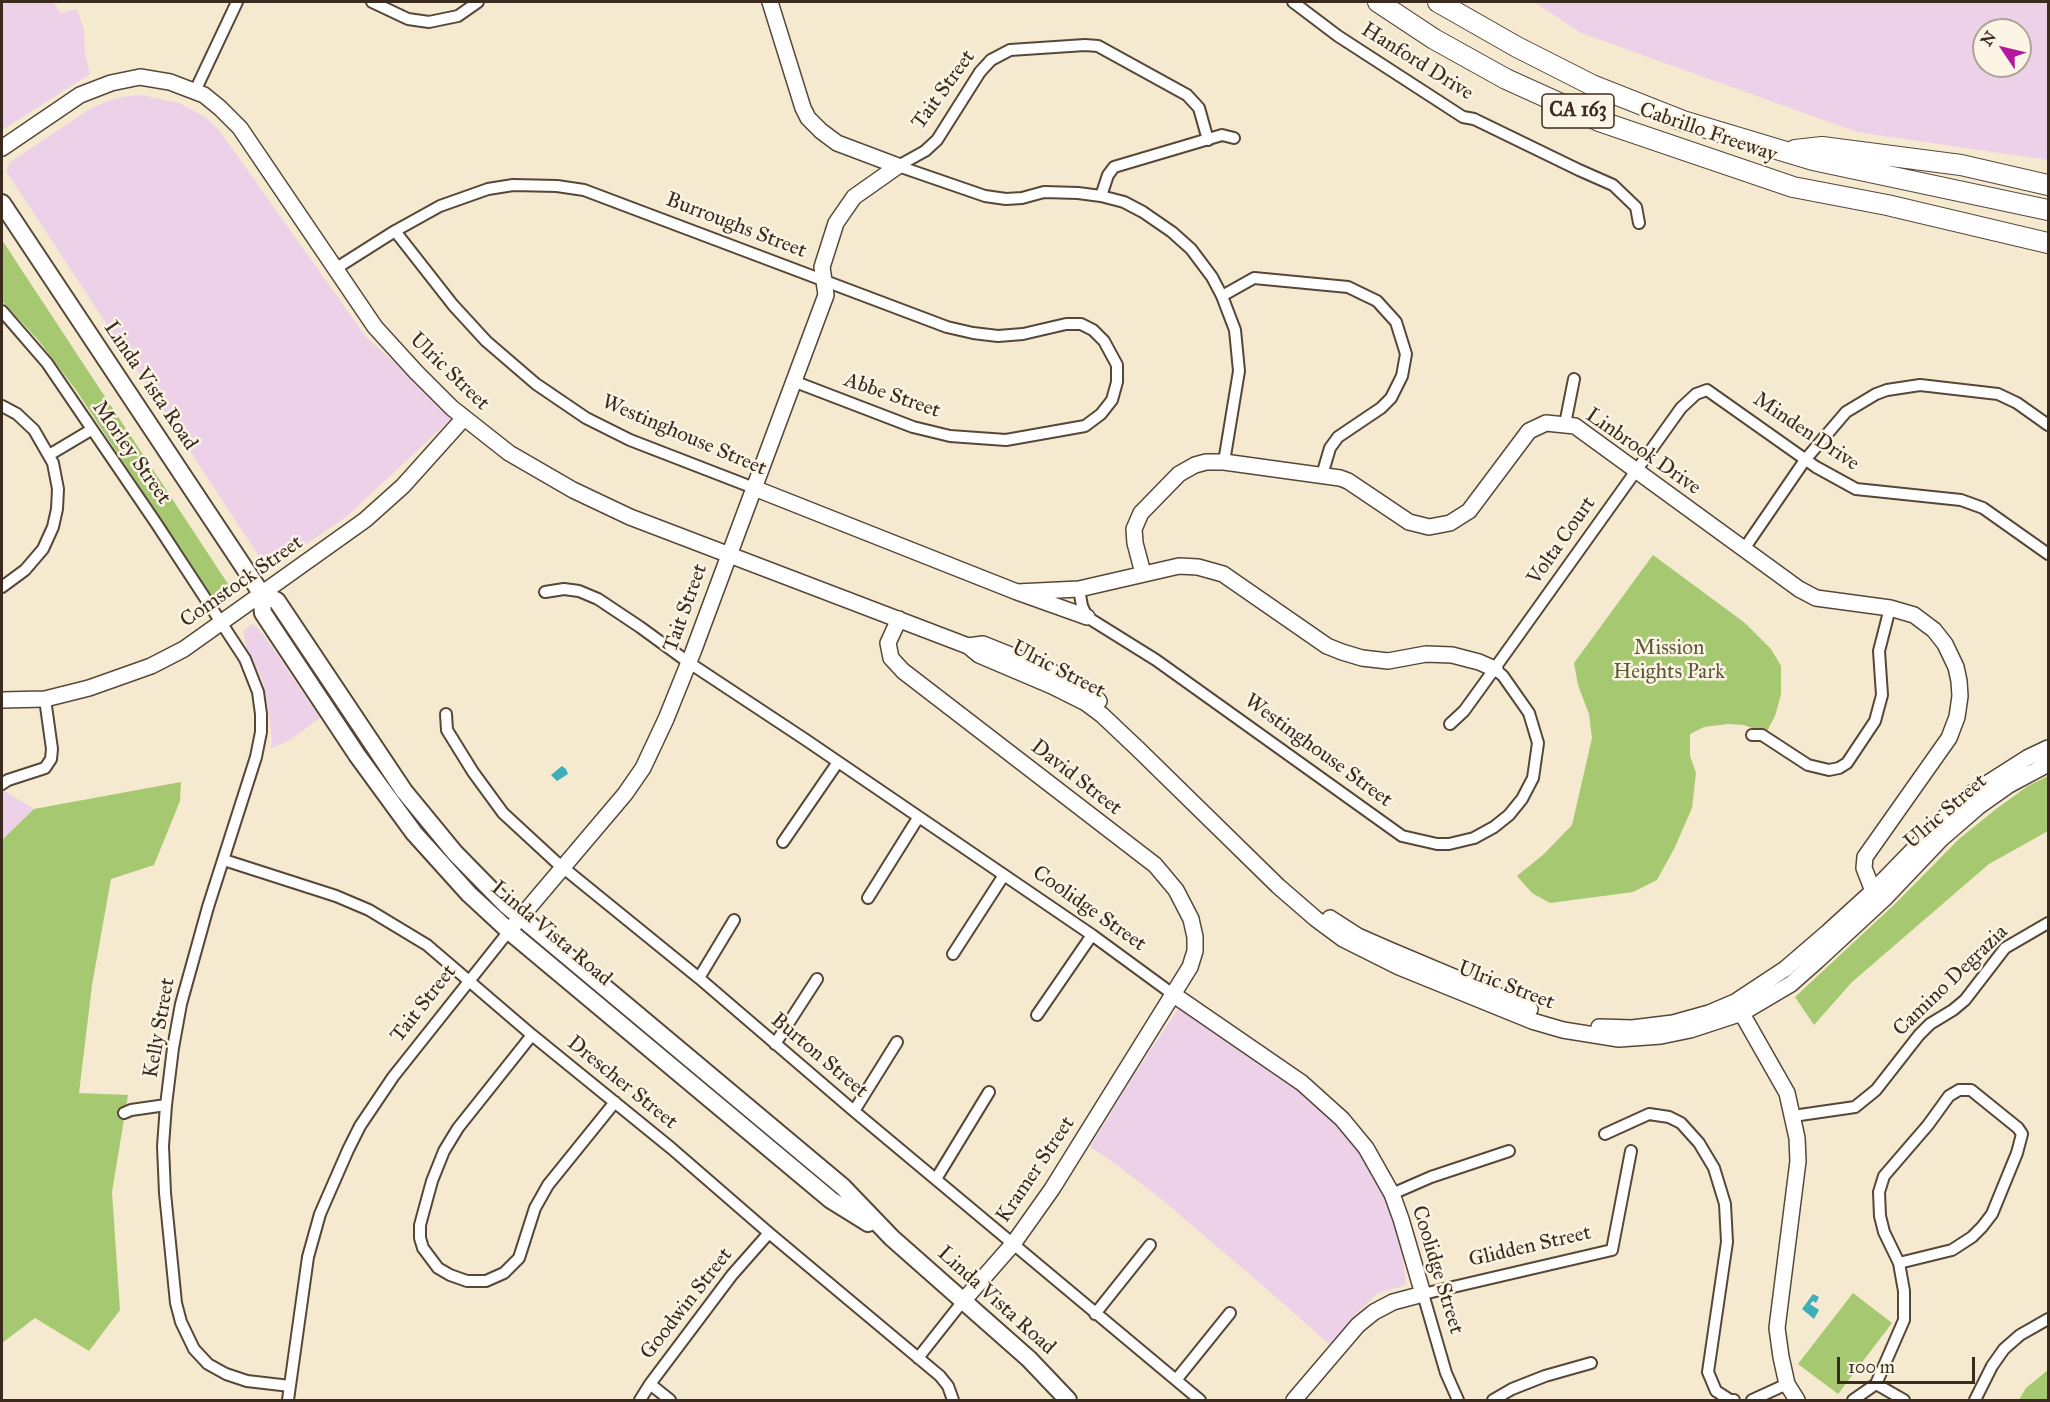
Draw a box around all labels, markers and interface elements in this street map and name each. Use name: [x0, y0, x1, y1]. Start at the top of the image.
street label: Hanford Drive: [1356, 18, 1478, 106]
north arrow: [1972, 18, 2032, 78]
text: N: [1977, 28, 2000, 50]
street label: Tait Street: [907, 45, 981, 135]
road number: CA 163: [1542, 94, 1614, 128]
street label: Cabrillo Freeway: [1636, 98, 1780, 168]
street label: Burroughs Street: [662, 188, 810, 264]
street label: Linda Vista Road: [98, 317, 202, 455]
street label: Ulric Street: [404, 328, 494, 416]
street label: Abbe Street: [841, 368, 943, 424]
street label: Minden Drive: [1748, 387, 1864, 477]
street label: Westinghouse Street: [598, 390, 770, 482]
street label: Morley Street: [86, 396, 176, 510]
street label: Linbrook Drive: [1581, 403, 1705, 501]
street label: Volta Court: [1522, 492, 1602, 590]
street label: Comstock Street: [176, 530, 308, 634]
street label: Tait Street: [658, 561, 714, 655]
street label: Ulric Street: [1007, 636, 1109, 704]
park label: Mission Heights Park: [1613, 636, 1725, 686]
street label: Westinghouse Street: [1239, 689, 1397, 813]
street label: David Street: [1026, 735, 1126, 821]
street label: Ulric Street: [1899, 769, 1993, 855]
street label: Coolidge Street: [1027, 861, 1151, 957]
street label: Linda Vista Road: [485, 876, 617, 992]
street label: Camino Degrazia: [1888, 920, 2014, 1042]
street label: Ulric Street: [1454, 956, 1558, 1016]
street label: Tait Street: [386, 960, 462, 1048]
street label: Kelly Street: [139, 976, 181, 1080]
street label: Burton Street: [765, 1008, 873, 1104]
street label: Drescher Street: [562, 1031, 682, 1135]
street label: Kramer Street: [991, 1112, 1081, 1228]
street label: Coolidge Street: [1406, 1203, 1468, 1337]
street label: Glidden Street: [1466, 1221, 1594, 1273]
street label: Linda Vista Road: [932, 1241, 1060, 1361]
street label: Goodwin Street: [636, 1243, 738, 1365]
scale bar: [1840, 1345, 1978, 1383]
text: 100 m: [1848, 1356, 1895, 1378]

